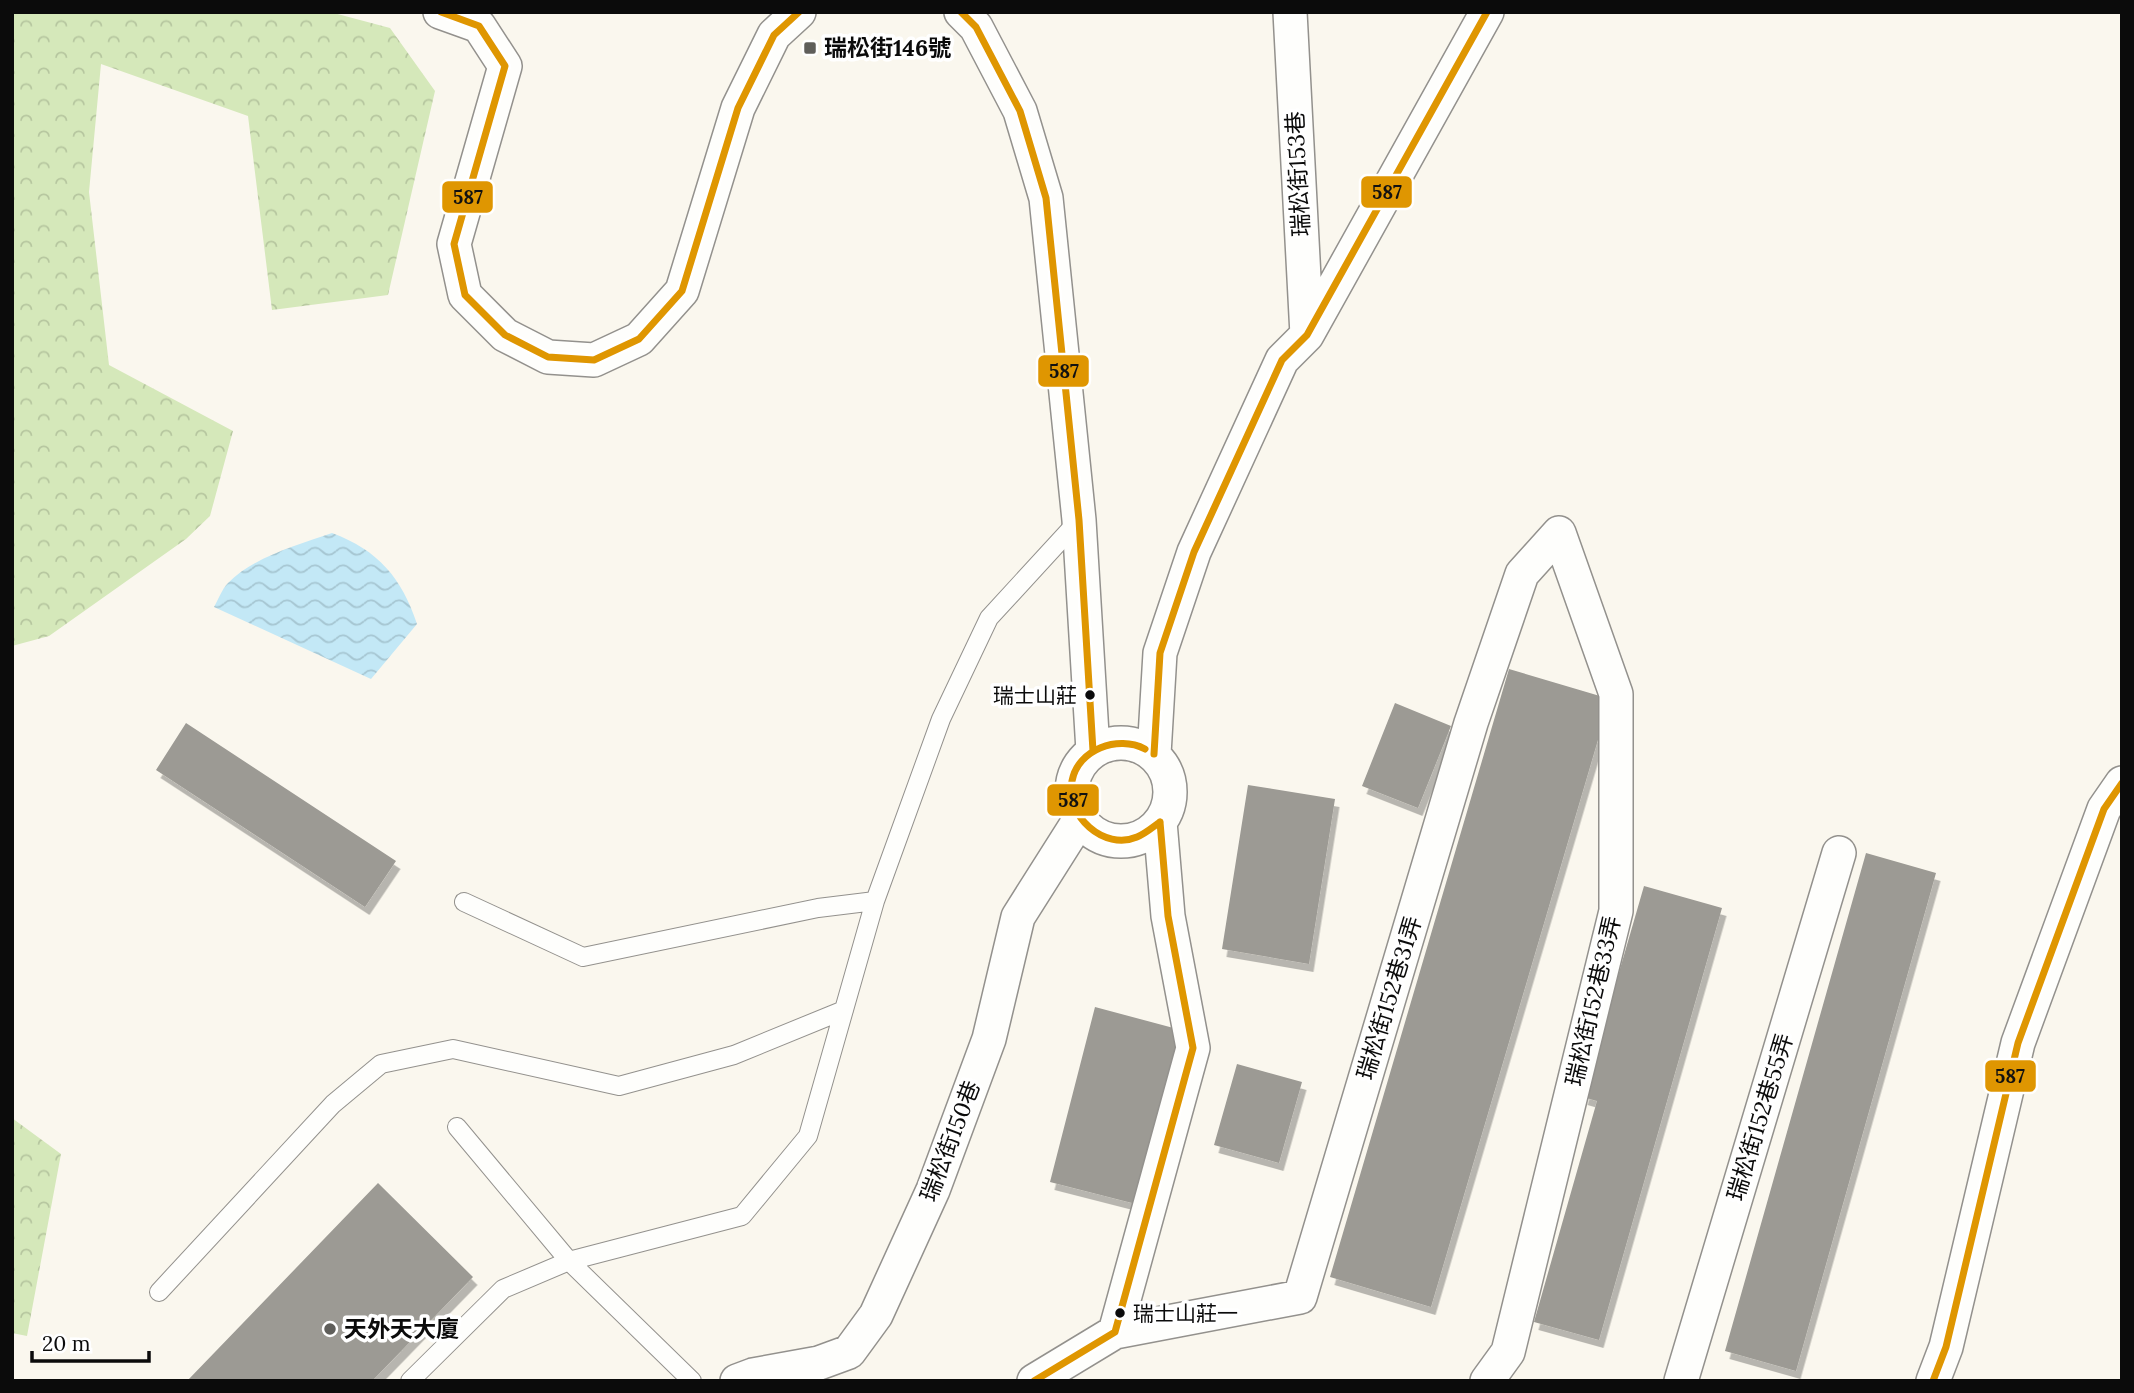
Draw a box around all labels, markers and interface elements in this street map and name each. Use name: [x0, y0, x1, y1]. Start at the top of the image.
place label: 瑞松街146號: [824, 33, 951, 62]
marker: 瑞松街146號: [802, 40, 818, 56]
street label: 瑞松街153巷: [1280, 110, 1315, 238]
line badge: 587: [1360, 175, 1413, 209]
line badge: 587: [441, 180, 494, 214]
text: 587: [1372, 180, 1402, 204]
text: 587: [453, 185, 483, 209]
line badge: 587: [1037, 354, 1090, 388]
text: 587: [1049, 359, 1079, 383]
place label: 瑞士山莊: [993, 682, 1077, 709]
marker: 瑞士山莊: [1083, 688, 1097, 702]
line badge: 587: [1046, 783, 1100, 817]
text: 587: [1058, 788, 1088, 812]
street label: 瑞松街152巷31弄: [1350, 913, 1427, 1083]
street label: 瑞松街152巷33弄: [1559, 913, 1626, 1089]
street label: 瑞松街152巷55弄: [1720, 1030, 1799, 1204]
line badge: 587: [1984, 1059, 2037, 1093]
text: 587: [1995, 1064, 2025, 1088]
street label: 瑞松街150巷: [913, 1076, 986, 1205]
place label: 瑞士山莊一: [1133, 1300, 1238, 1327]
marker: 瑞士山莊一: [1113, 1306, 1127, 1320]
place label: 天外天大廈: [344, 1314, 459, 1343]
scale bar: [32, 1320, 149, 1364]
marker: 天外天大廈: [322, 1321, 338, 1337]
text: 20 m: [42, 1330, 91, 1357]

